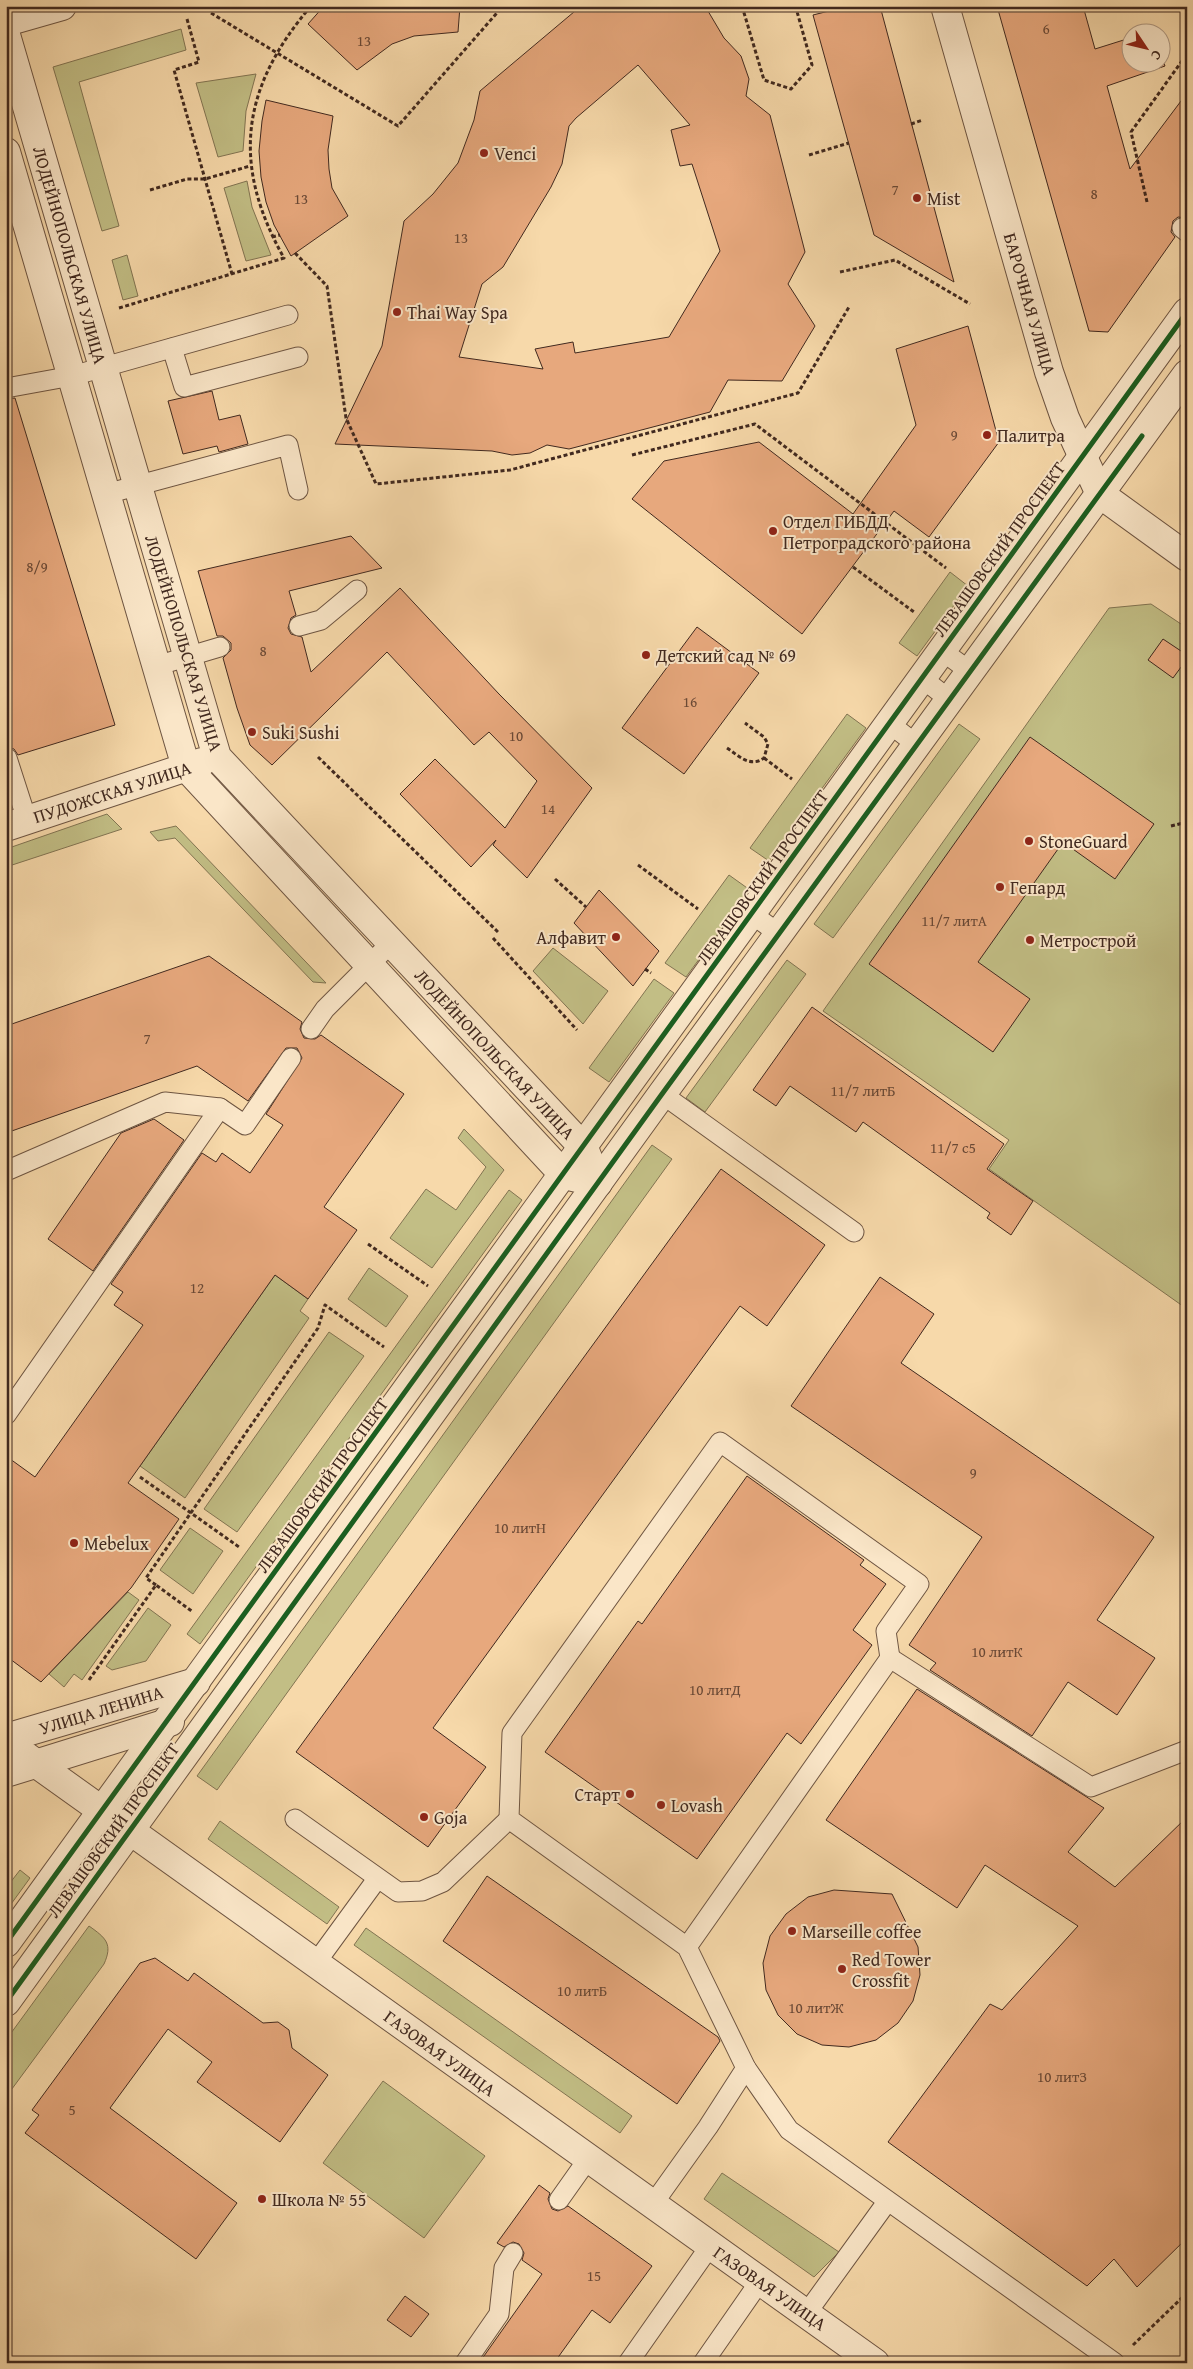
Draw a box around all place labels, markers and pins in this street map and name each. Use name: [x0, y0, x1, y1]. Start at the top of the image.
place label: Venci: [494, 140, 536, 167]
marker: Venci: [478, 147, 490, 159]
place label: Mist: [927, 185, 961, 212]
marker: Mist: [911, 192, 923, 204]
place label: Thai Way Spa: [407, 299, 508, 326]
marker: Thai Way Spa: [391, 306, 403, 318]
place label: Палитра: [997, 422, 1065, 449]
marker: Палитра: [981, 429, 993, 441]
place label: Отдел ГИБДД Петроградского района: [783, 508, 971, 556]
marker: Отдел ГИБДД Петроградского района: [767, 525, 779, 537]
place label: Детский сад № 69: [655, 642, 796, 669]
marker: Детский сад № 69: [640, 649, 652, 661]
place label: Suki Sushi: [262, 719, 340, 746]
marker: Suki Sushi: [246, 726, 258, 738]
place label: StoneGuard: [1039, 828, 1128, 855]
marker: StoneGuard: [1023, 835, 1035, 847]
place label: Гепард: [1010, 874, 1066, 901]
marker: Гепард: [994, 881, 1006, 893]
place label: Алфавит: [536, 924, 606, 951]
place label: Метрострой: [1040, 927, 1137, 954]
marker: Алфавит: [610, 931, 622, 943]
marker: Метрострой: [1024, 934, 1036, 946]
place label: Mebelux: [84, 1530, 150, 1557]
marker: Mebelux: [68, 1537, 80, 1549]
place label: Старт: [575, 1781, 620, 1808]
marker: Старт: [624, 1788, 636, 1800]
place label: Lovash: [671, 1792, 723, 1819]
marker: Lovash: [655, 1799, 667, 1811]
place label: Goja: [434, 1804, 468, 1831]
marker: Goja: [418, 1811, 430, 1823]
place label: Marseille coffee: [802, 1918, 921, 1945]
marker: Marseille coffee: [786, 1925, 798, 1937]
place label: Red Tower Crossfit: [852, 1946, 932, 1994]
marker: Red Tower Crossfit: [836, 1963, 848, 1975]
place label: Школа № 55: [272, 2186, 366, 2213]
marker: Школа № 55: [256, 2193, 268, 2205]

